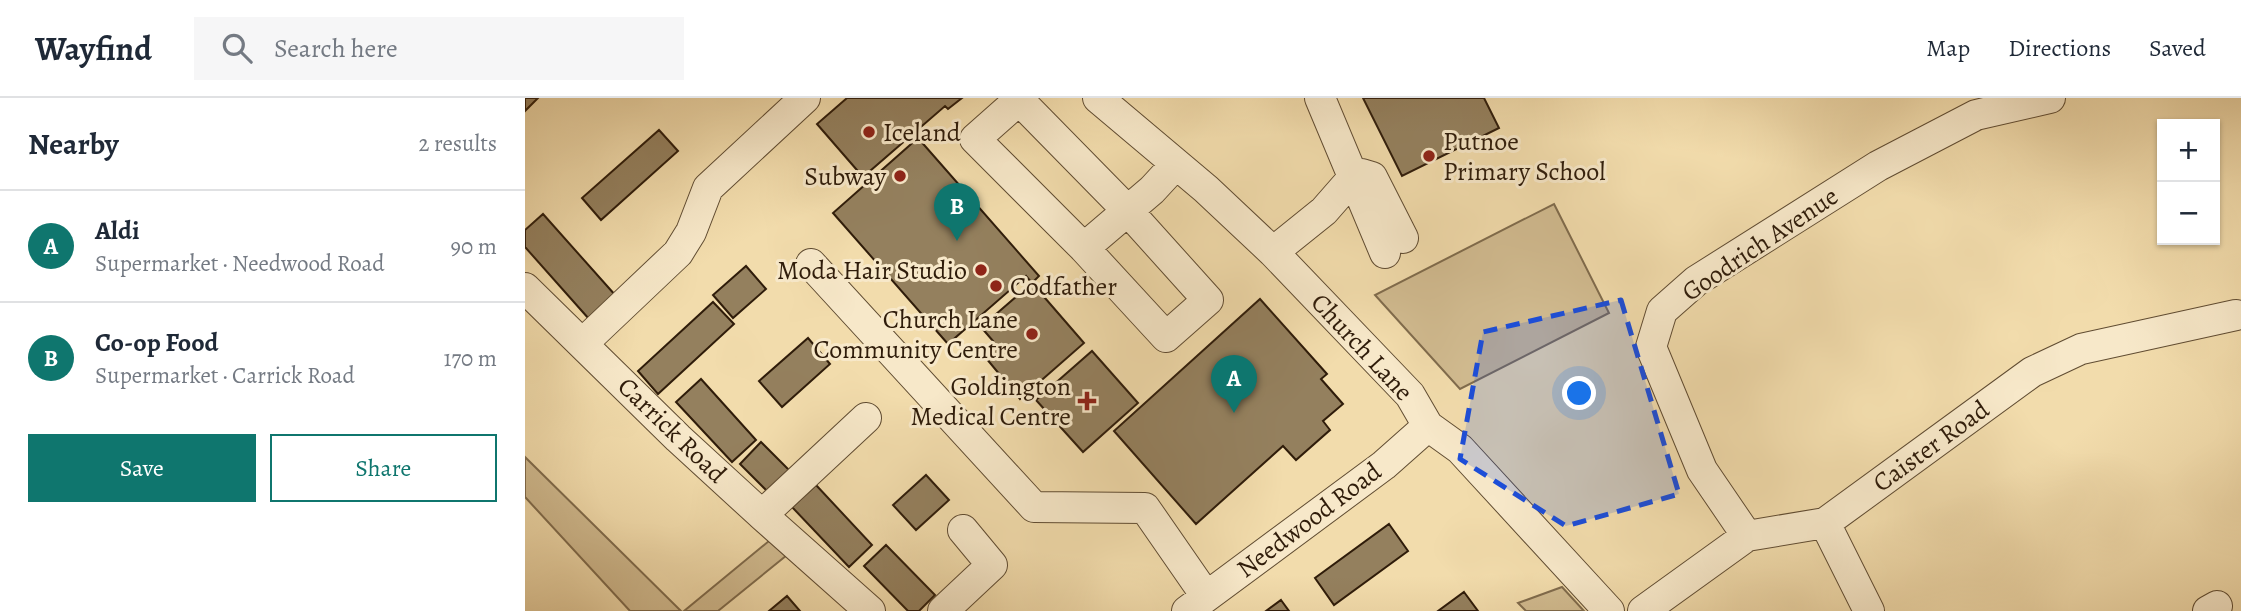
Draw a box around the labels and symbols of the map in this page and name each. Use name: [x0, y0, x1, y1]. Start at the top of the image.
place label: Iceland: [883, 115, 961, 150]
marker: Iceland: [861, 124, 877, 140]
place label: Putnoe Primary School: [1443, 124, 1606, 189]
marker: Putnoe Primary School: [1421, 148, 1437, 164]
place label: Subway: [804, 159, 886, 194]
marker: Subway: [892, 168, 908, 184]
street label: Goodrich Avenue: [1675, 179, 1845, 309]
pin: B: [934, 183, 980, 241]
place label: Moda Hair Studio: [777, 253, 967, 288]
marker: Moda Hair Studio: [973, 262, 989, 278]
place label: Codfather: [1010, 269, 1117, 304]
marker: Codfather: [988, 278, 1004, 294]
street label: Church Lane: [1303, 286, 1421, 408]
place label: Church Lane Community Centre: [813, 302, 1018, 367]
marker: Church Lane Community Centre: [1024, 326, 1040, 342]
pin: A: [1211, 355, 1257, 413]
street label: Carrick Road: [610, 369, 734, 491]
place label: Goldington Medical Centre: [911, 369, 1071, 434]
your location: [1562, 376, 1596, 410]
marker: Goldington Medical Centre: [1077, 391, 1097, 411]
street label: Caister Road: [1866, 392, 1996, 500]
street label: Needwood Road: [1230, 454, 1388, 586]

